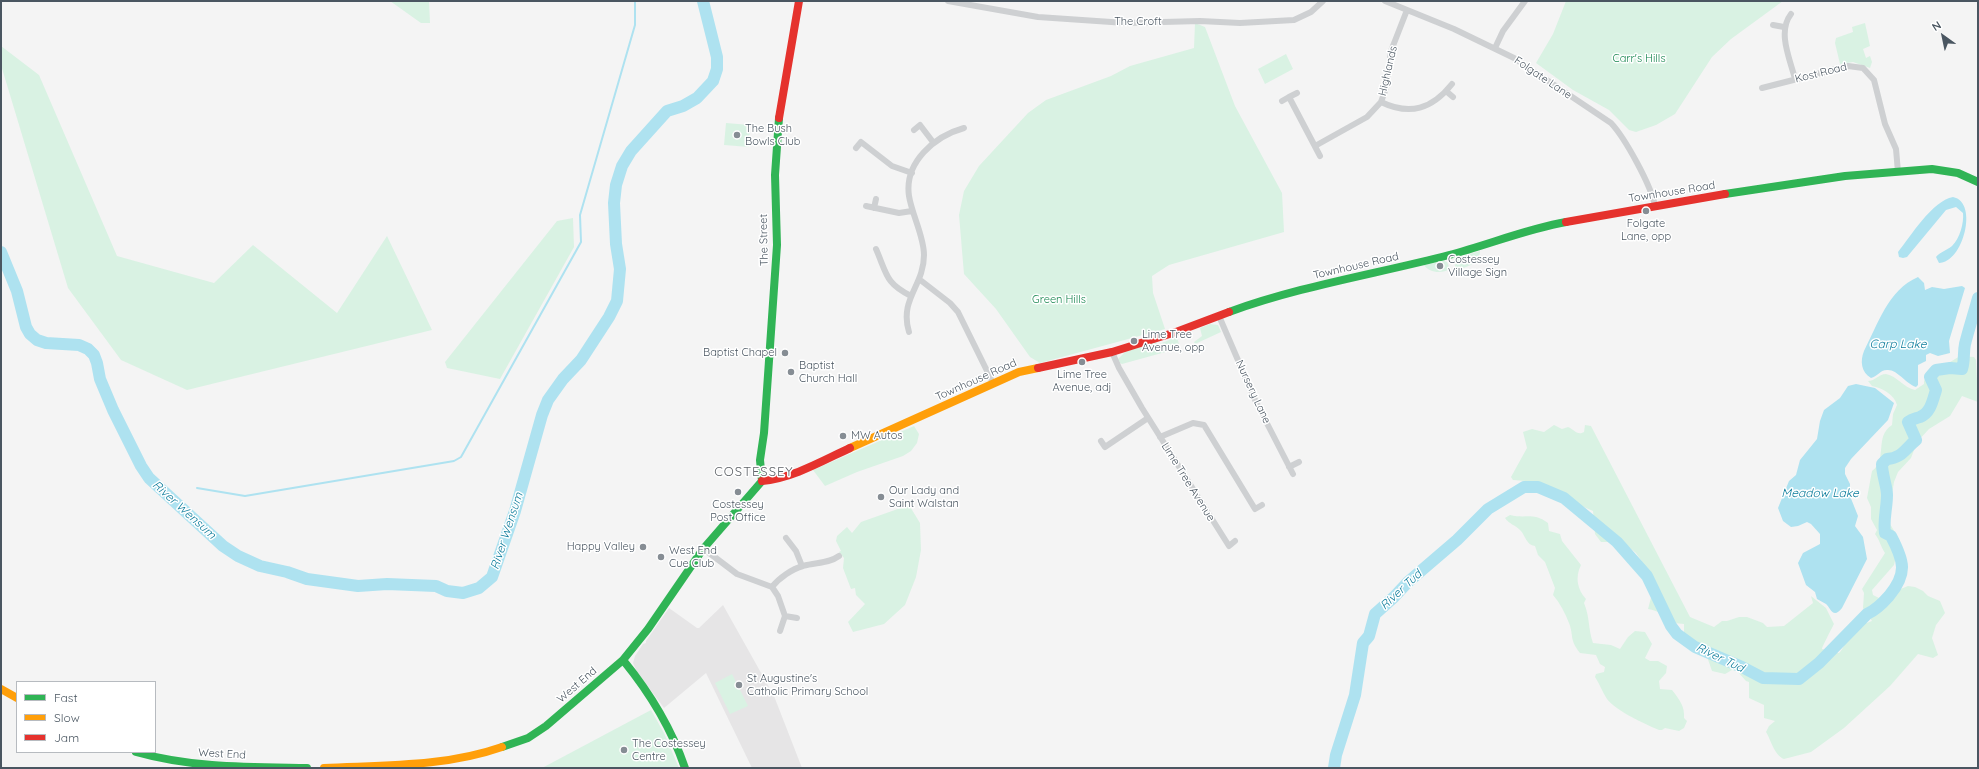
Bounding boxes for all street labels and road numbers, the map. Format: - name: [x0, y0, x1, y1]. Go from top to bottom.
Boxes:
- street label: The Croft: [1114, 15, 1162, 29]
- street label: Highlands: [1376, 45, 1400, 97]
- street label: Folgate Lane: [1512, 54, 1574, 102]
- street label: Kost Road: [1794, 60, 1848, 86]
- street label: Townhouse Road: [1628, 179, 1716, 205]
- street label: The Street: [757, 214, 771, 266]
- street label: Townhouse Road: [1312, 250, 1400, 282]
- street label: Townhouse Road: [933, 356, 1019, 404]
- street label: Nursery Lane: [1233, 358, 1273, 426]
- street label: Lime Tree Avenue: [1158, 440, 1218, 524]
- street label: West End: [555, 664, 599, 706]
- street label: West End: [198, 746, 246, 762]

